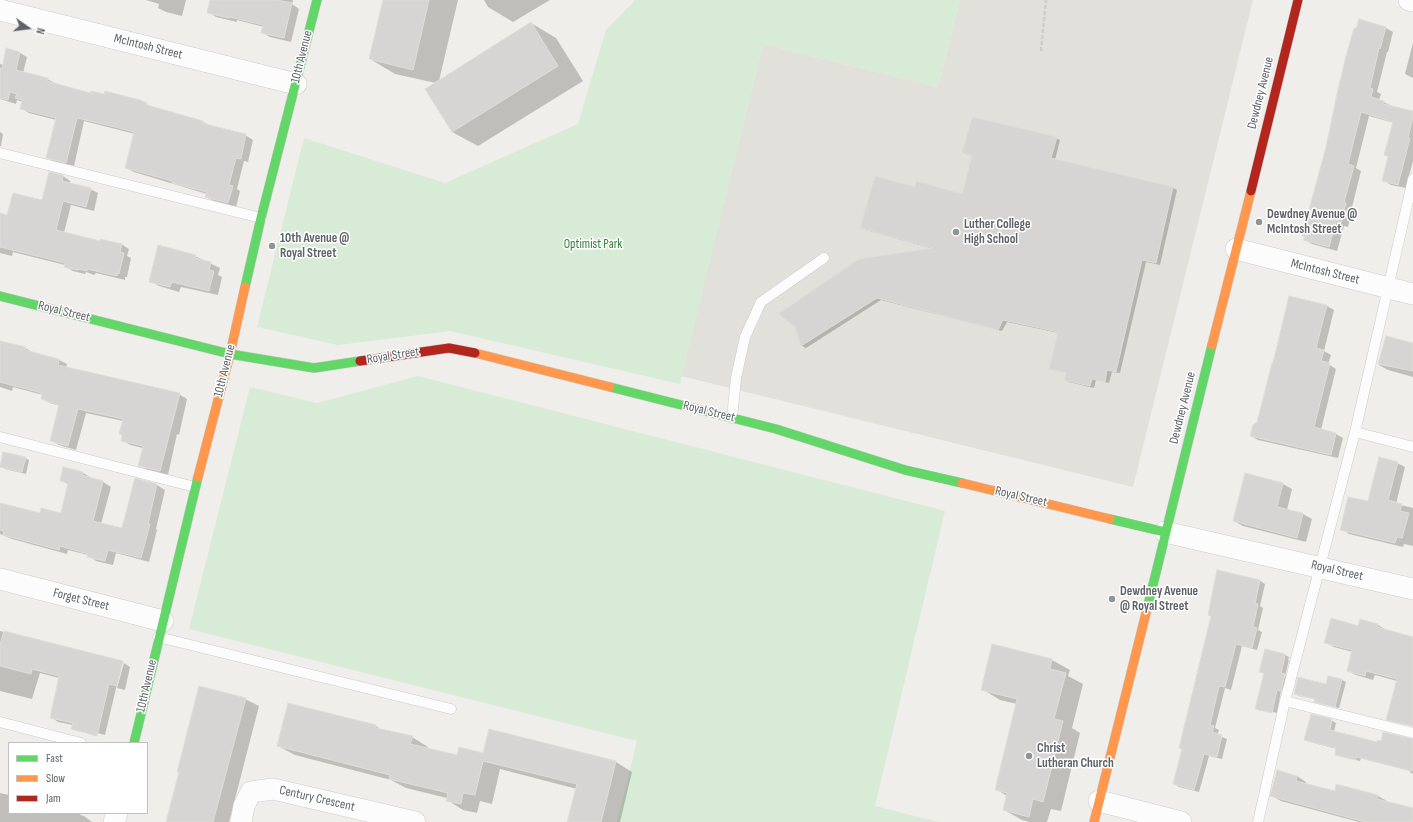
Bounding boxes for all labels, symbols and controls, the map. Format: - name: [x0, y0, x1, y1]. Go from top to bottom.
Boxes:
- north arrow: [8, 8, 48, 48]
- text: N: [33, 27, 47, 35]
- street label: 10th Avenue: [288, 29, 316, 85]
- street label: McIntosh Street: [112, 31, 184, 63]
- street label: Dewdney Avenue: [1245, 55, 1277, 131]
- place label: Dewdney Avenue @ McIntosh Street: [1267, 207, 1357, 238]
- place label: Luther College High School: [964, 217, 1030, 248]
- marker: Dewdney Avenue @ McIntosh Street: [1254, 217, 1264, 227]
- marker: Luther College High School: [951, 227, 961, 237]
- place label: 10th Avenue @ Royal Street: [280, 231, 349, 262]
- park label: Optimist Park: [564, 237, 622, 253]
- marker: 10th Avenue @ Royal Street: [267, 241, 277, 251]
- street label: McIntosh Street: [1289, 256, 1361, 288]
- street label: Royal Street: [36, 298, 92, 326]
- street label: 10th Avenue: [211, 343, 239, 399]
- street label: Royal Street: [366, 344, 420, 368]
- street label: Dewdney Avenue: [1167, 370, 1199, 446]
- street label: Royal Street: [681, 398, 737, 426]
- street label: Royal Street: [993, 483, 1049, 511]
- street label: Royal Street: [1309, 557, 1365, 585]
- place label: Dewdney Avenue @ Royal Street: [1120, 584, 1198, 615]
- street label: Forget Street: [51, 586, 111, 614]
- marker: Dewdney Avenue @ Royal Street: [1107, 594, 1117, 604]
- street label: 10th Avenue: [133, 658, 161, 714]
- place label: Christ Lutheran Church: [1037, 741, 1114, 772]
- legend: [8, 742, 148, 814]
- text: Fast: [46, 751, 63, 766]
- marker: Christ Lutheran Church: [1024, 751, 1034, 761]
- text: Slow: [46, 771, 65, 786]
- street label: Century Crescent: [278, 783, 356, 815]
- text: Jam: [46, 791, 61, 806]

